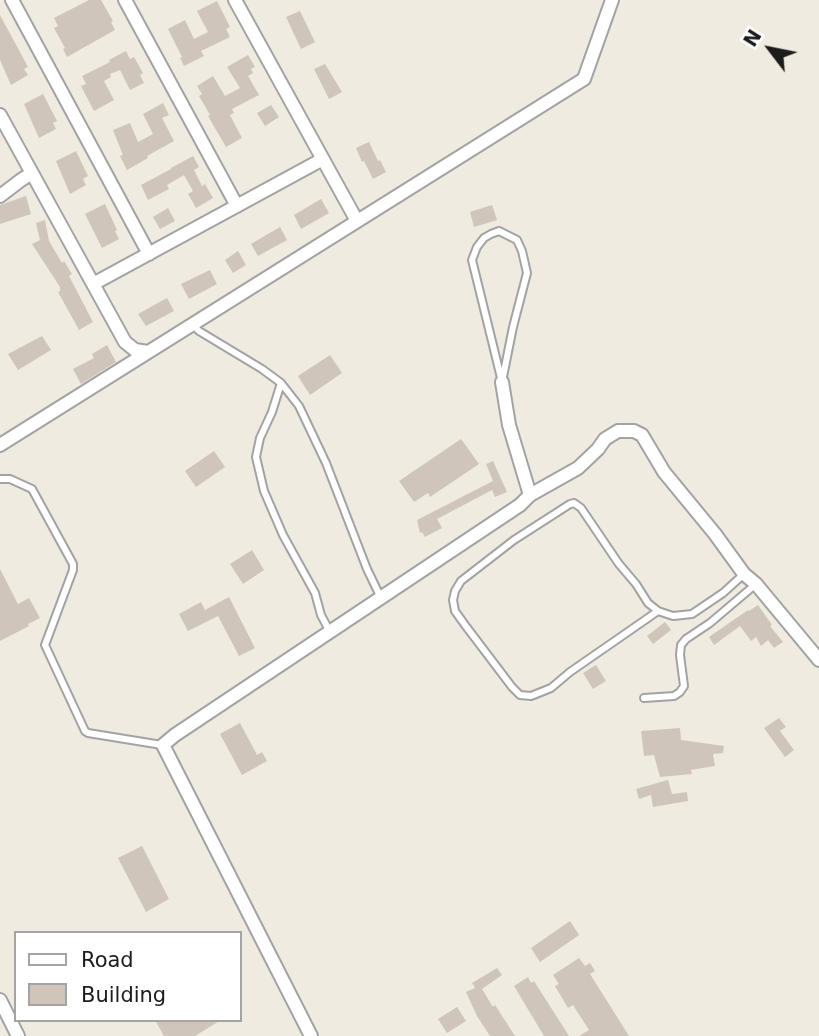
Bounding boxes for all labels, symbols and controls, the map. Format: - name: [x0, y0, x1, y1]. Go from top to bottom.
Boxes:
- north arrow: [735, 14, 805, 84]
- text: N: [739, 25, 766, 50]
- legend: [14, 931, 242, 1022]
- text: Road: [81, 948, 134, 972]
- text: Building: [81, 983, 166, 1007]

